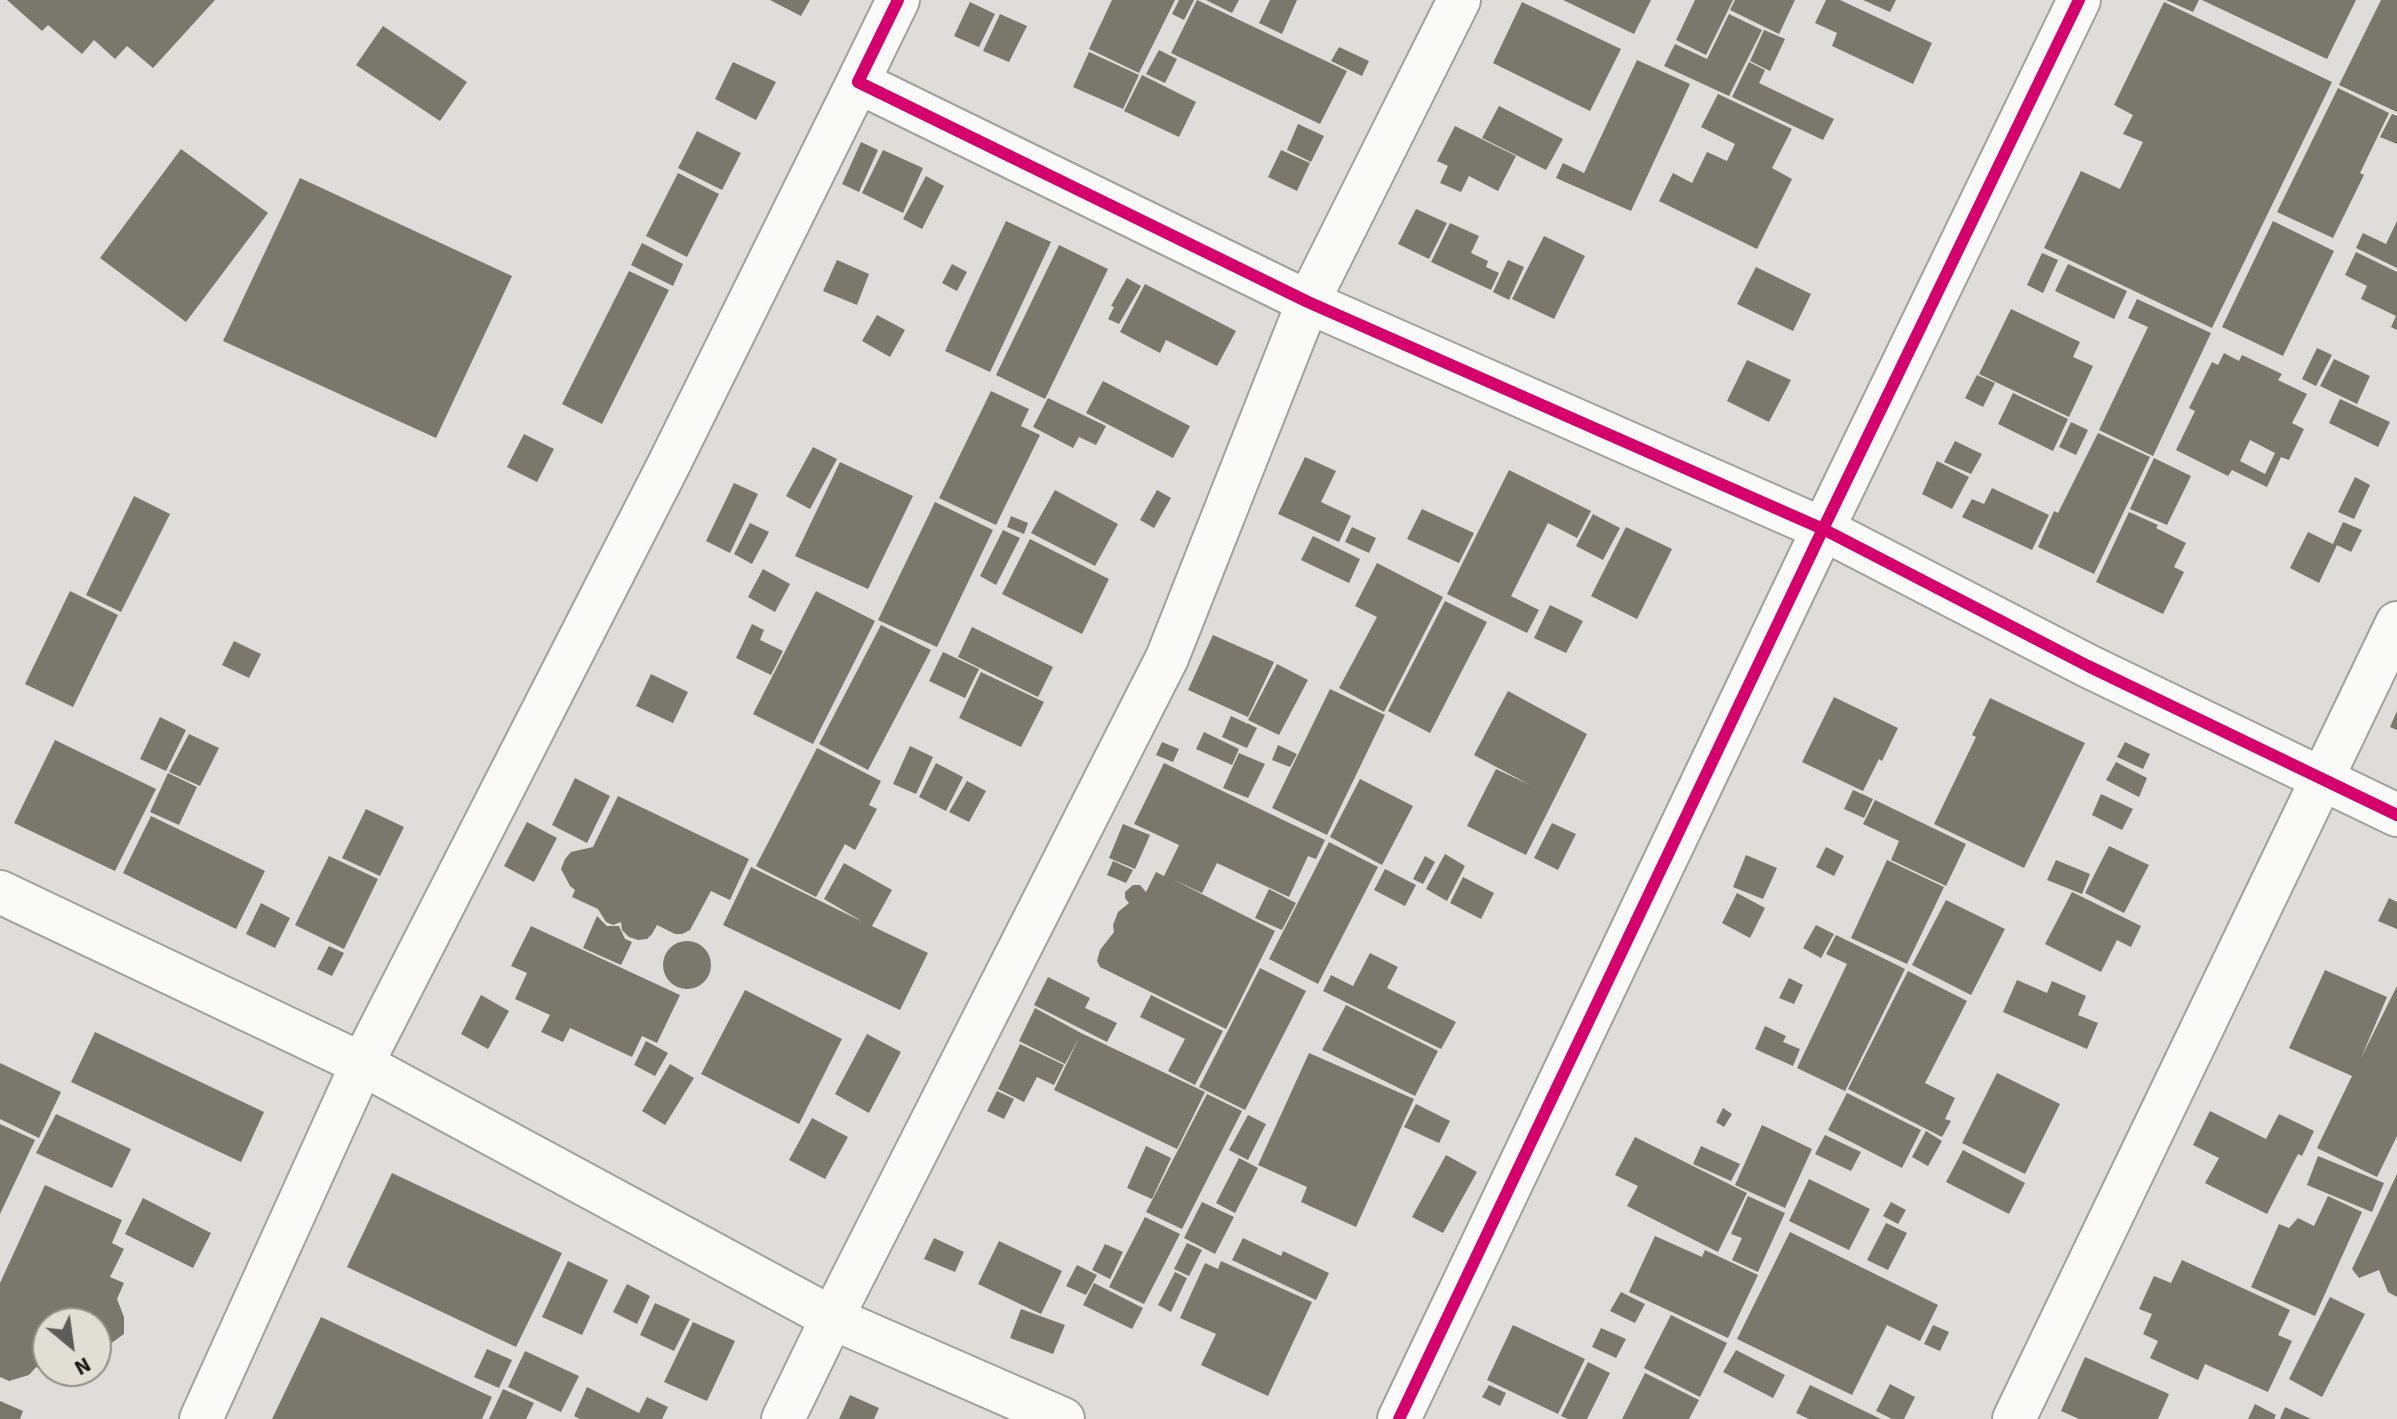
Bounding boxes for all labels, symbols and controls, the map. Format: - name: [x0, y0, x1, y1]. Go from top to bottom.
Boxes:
- north arrow: [32, 1307, 112, 1387]
- text: N: [69, 1349, 97, 1384]

